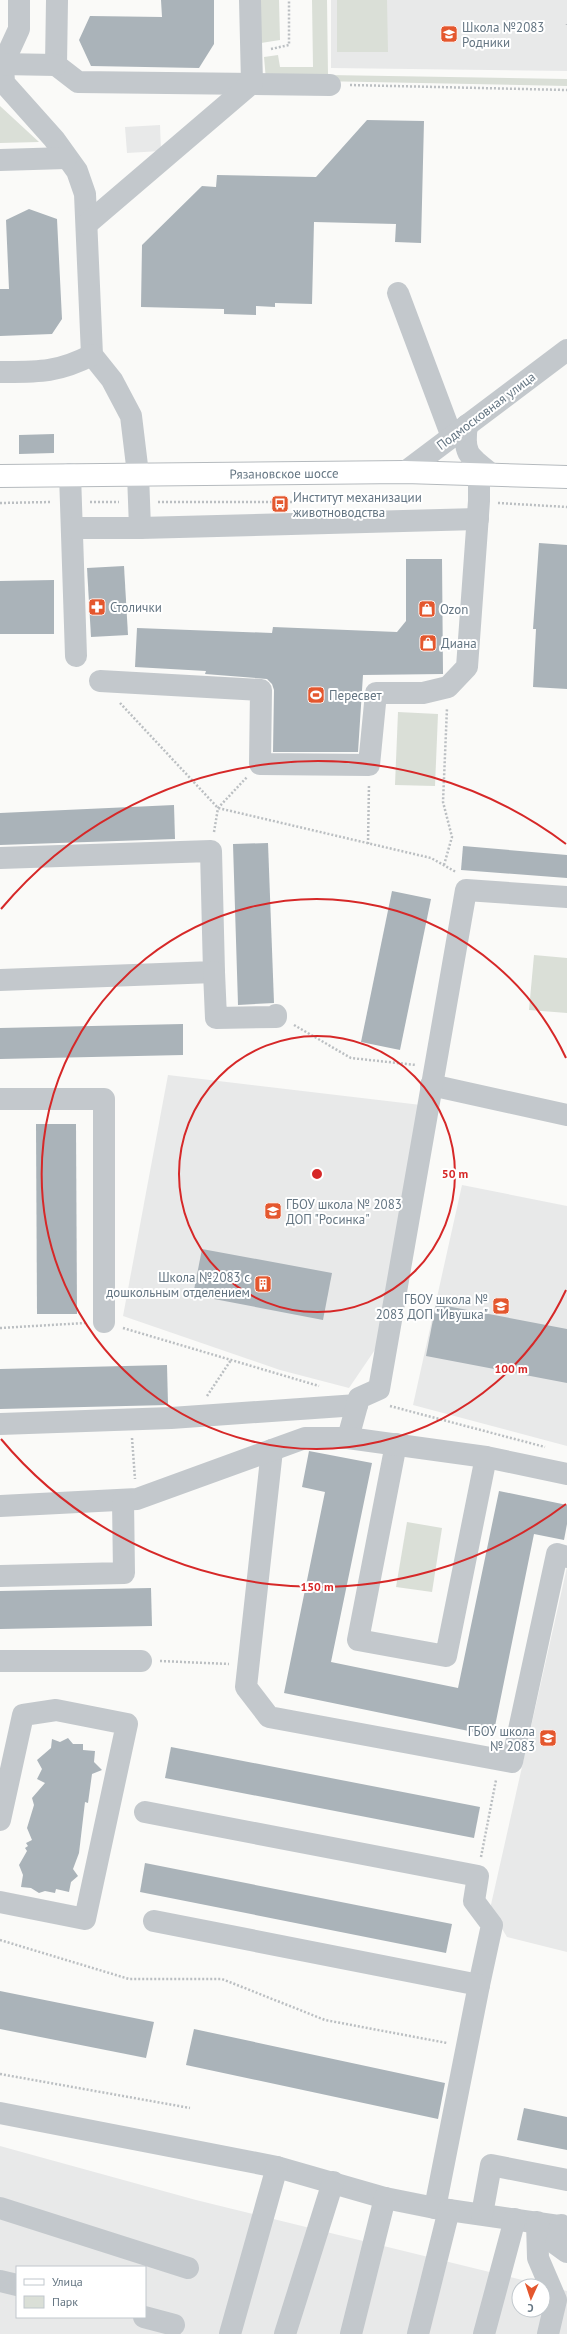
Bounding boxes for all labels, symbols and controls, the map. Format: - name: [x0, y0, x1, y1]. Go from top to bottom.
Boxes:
- place label: Школа №2083 Родники: [462, 19, 544, 51]
- school or university icon: Школа №2083 Родники: [439, 24, 459, 44]
- street label: Подмосковная улица: [433, 368, 539, 454]
- street label: Рязановское шоссе: [229, 464, 339, 482]
- place label: Институт механизации животноводства: [293, 489, 422, 521]
- bus stop icon: Институт механизации животноводства: [270, 494, 290, 514]
- pharmacy icon: Столички: [87, 597, 107, 617]
- place label: Столички: [110, 599, 162, 616]
- shop icon: Ozon: [417, 599, 437, 619]
- place label: Ozon: [440, 601, 468, 618]
- shop icon: Диана: [418, 633, 438, 653]
- place label: Диана: [441, 635, 477, 652]
- sports icon: Пересвет: [306, 685, 326, 705]
- place label: Пересвет: [329, 687, 383, 704]
- text: 50 m: [442, 1166, 468, 1181]
- centre of rings: [310, 1167, 324, 1181]
- place label: ГБОУ школа № 2083 ДОП "Росинка": [286, 1196, 402, 1228]
- school or university icon: ГБОУ школа № 2083 ДОП "Росинка": [263, 1201, 283, 1221]
- place label: Школа №2083 с дошкольным отделением: [106, 1269, 250, 1301]
- building icon: Школа №2083 с дошкольным отделением: [253, 1274, 273, 1294]
- place label: ГБОУ школа № 2083 ДОП "Ивушка": [376, 1291, 488, 1323]
- school or university icon: ГБОУ школа № 2083 ДОП "Ивушка": [491, 1296, 511, 1316]
- text: 100 m: [494, 1361, 528, 1376]
- text: 150 m: [300, 1579, 334, 1594]
- place label: ГБОУ школа № 2083: [468, 1723, 535, 1755]
- school or university icon: ГБОУ школа № 2083: [538, 1728, 558, 1748]
- legend: [16, 2266, 146, 2318]
- text: Улица: [52, 2274, 83, 2289]
- north arrow: [511, 2278, 551, 2318]
- text: Парк: [52, 2294, 78, 2309]
- text: С: [527, 2301, 534, 2315]

